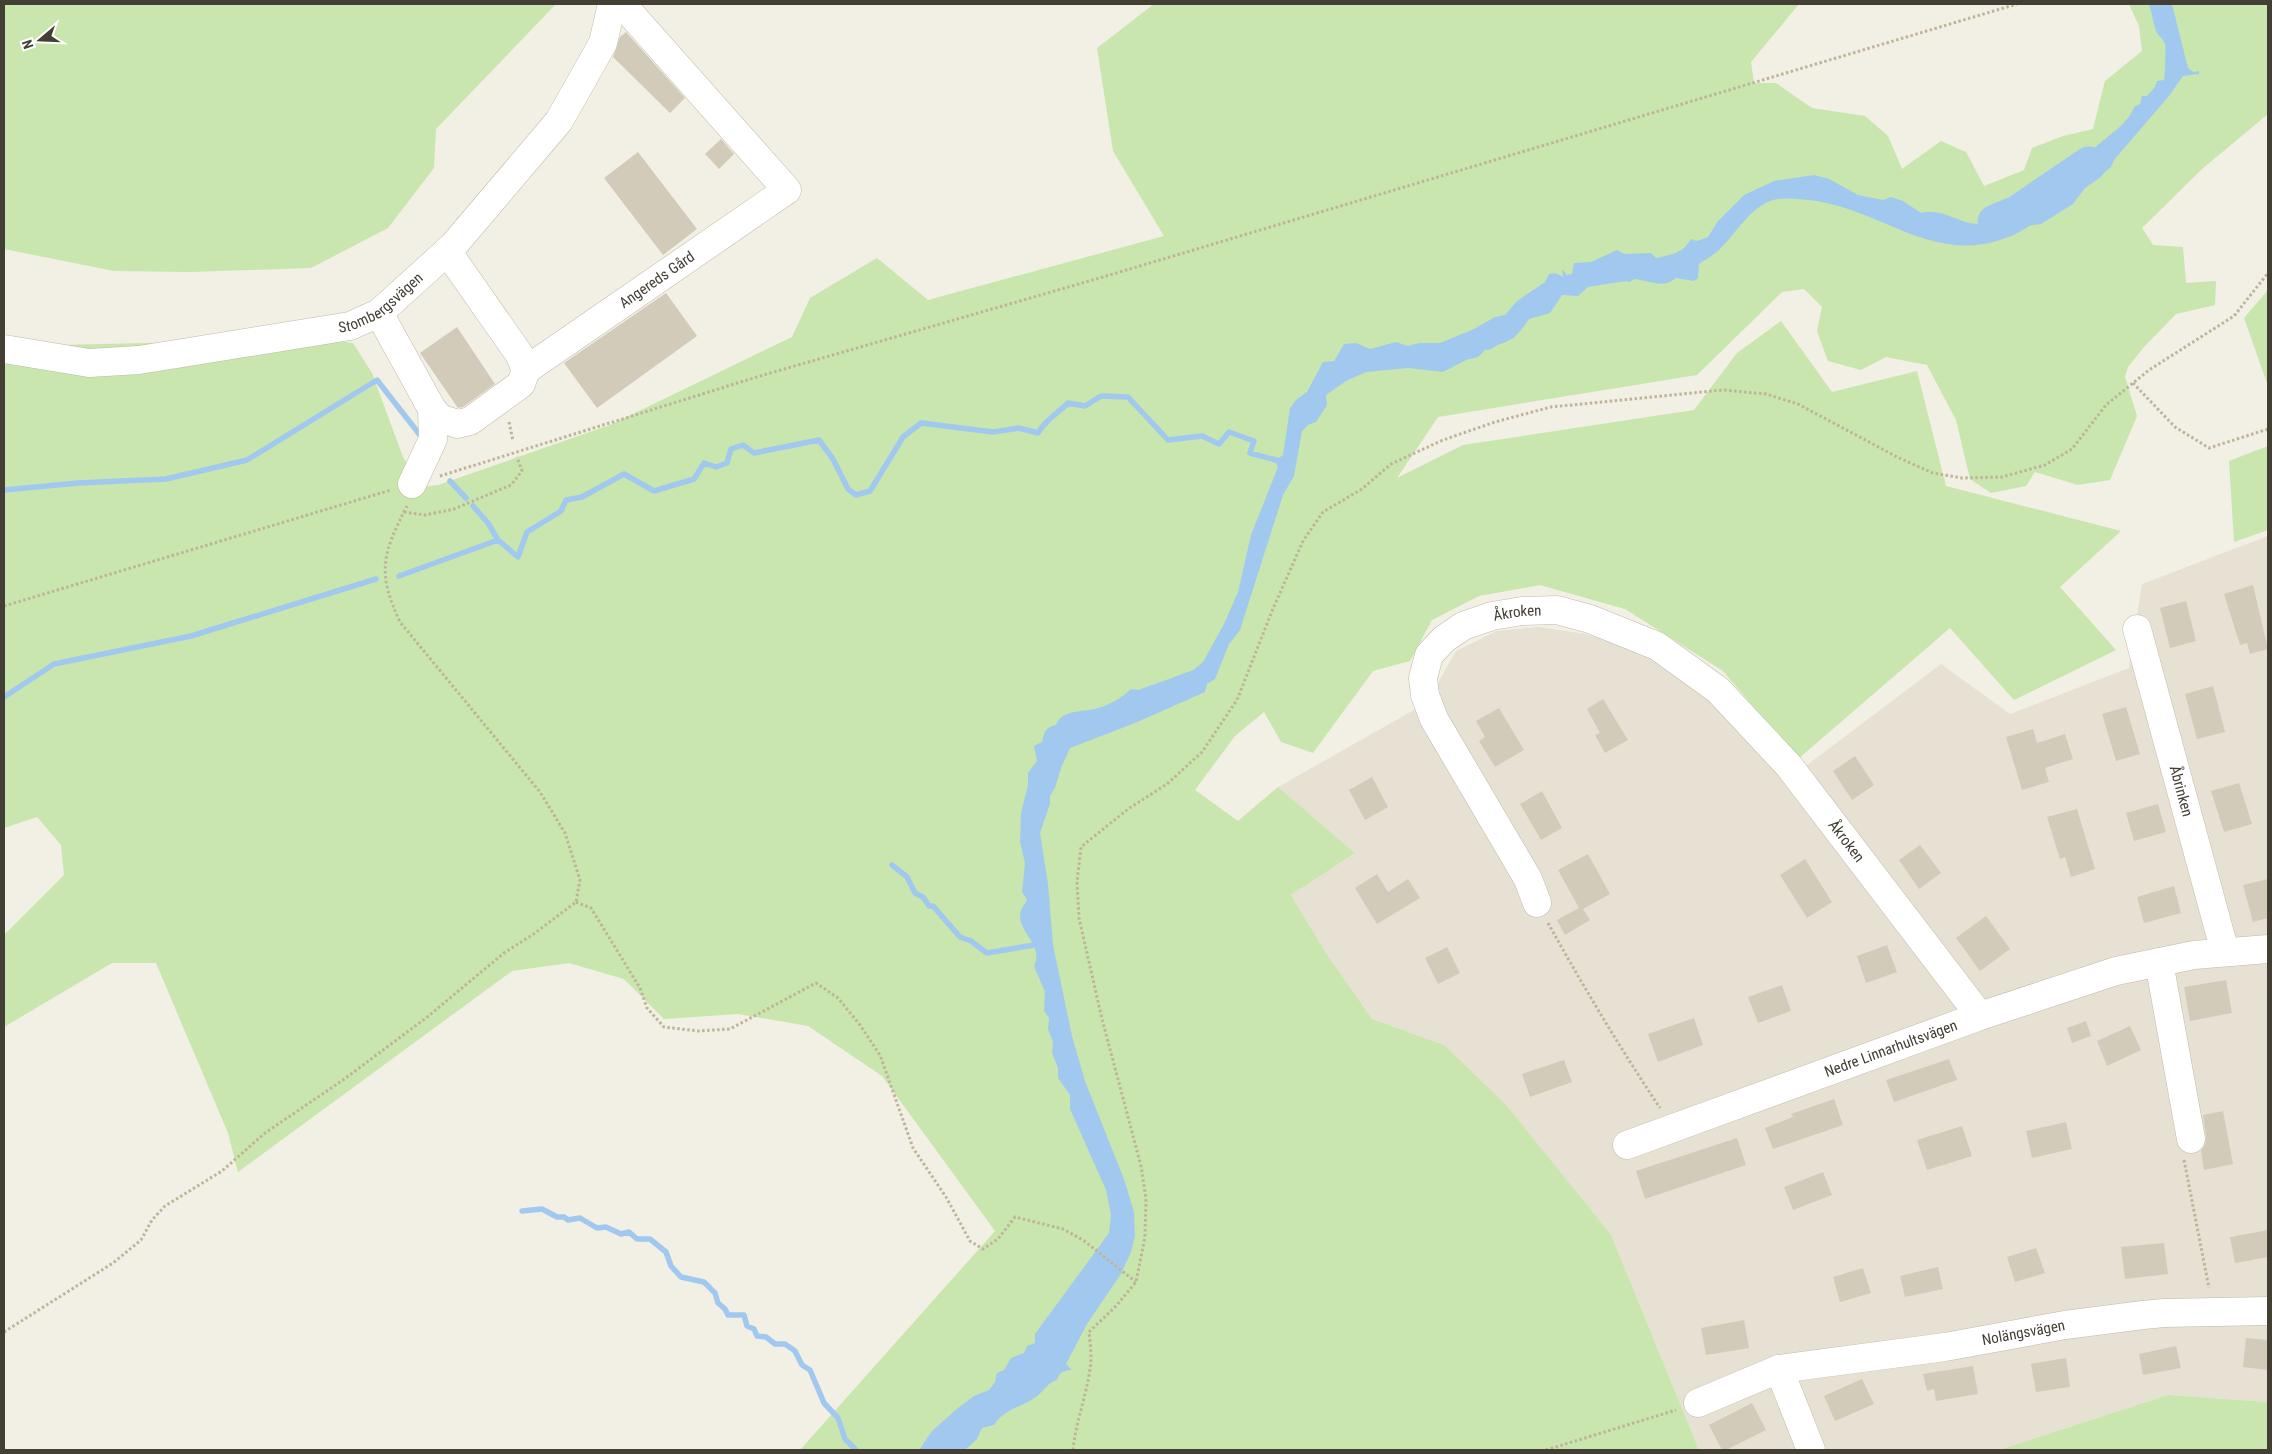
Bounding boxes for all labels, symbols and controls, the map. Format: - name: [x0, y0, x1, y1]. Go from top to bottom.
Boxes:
- north arrow: [15, 15, 65, 65]
- text: N: [19, 38, 37, 51]
- street label: Angereds Gård: [616, 247, 698, 312]
- street label: Stombergsvägen: [337, 269, 426, 337]
- street label: Åkroken: [1492, 601, 1542, 625]
- street label: Åbrinken: [2166, 764, 2197, 819]
- street label: Åkroken: [1825, 816, 1868, 866]
- street label: Nedre Linnarhultsvägen: [1822, 1016, 1960, 1081]
- street label: Nolängsvägen: [1980, 1316, 2066, 1349]

